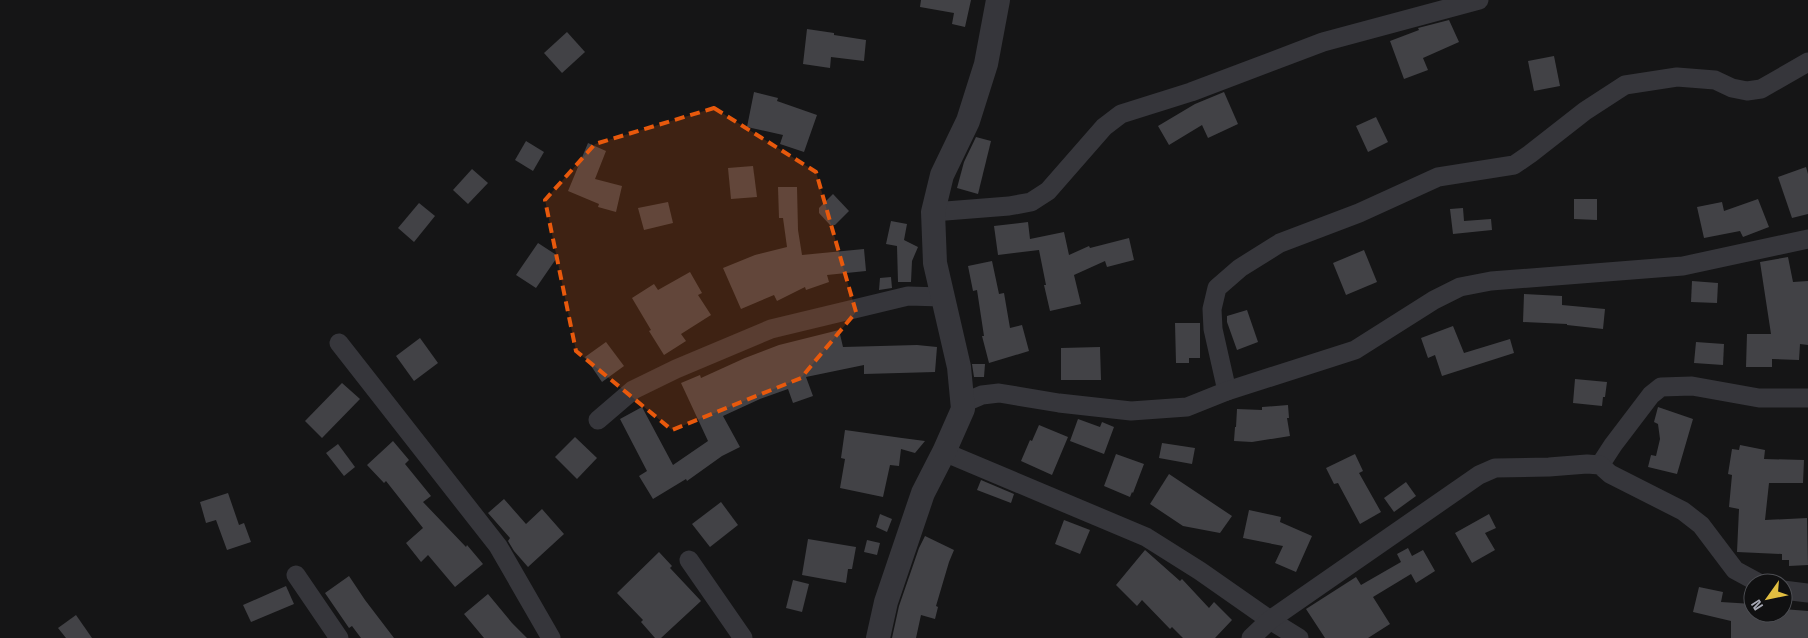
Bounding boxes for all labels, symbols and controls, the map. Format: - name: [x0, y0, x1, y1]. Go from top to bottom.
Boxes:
- north arrow: [1743, 573, 1793, 623]
- text: N: [1747, 596, 1767, 614]

